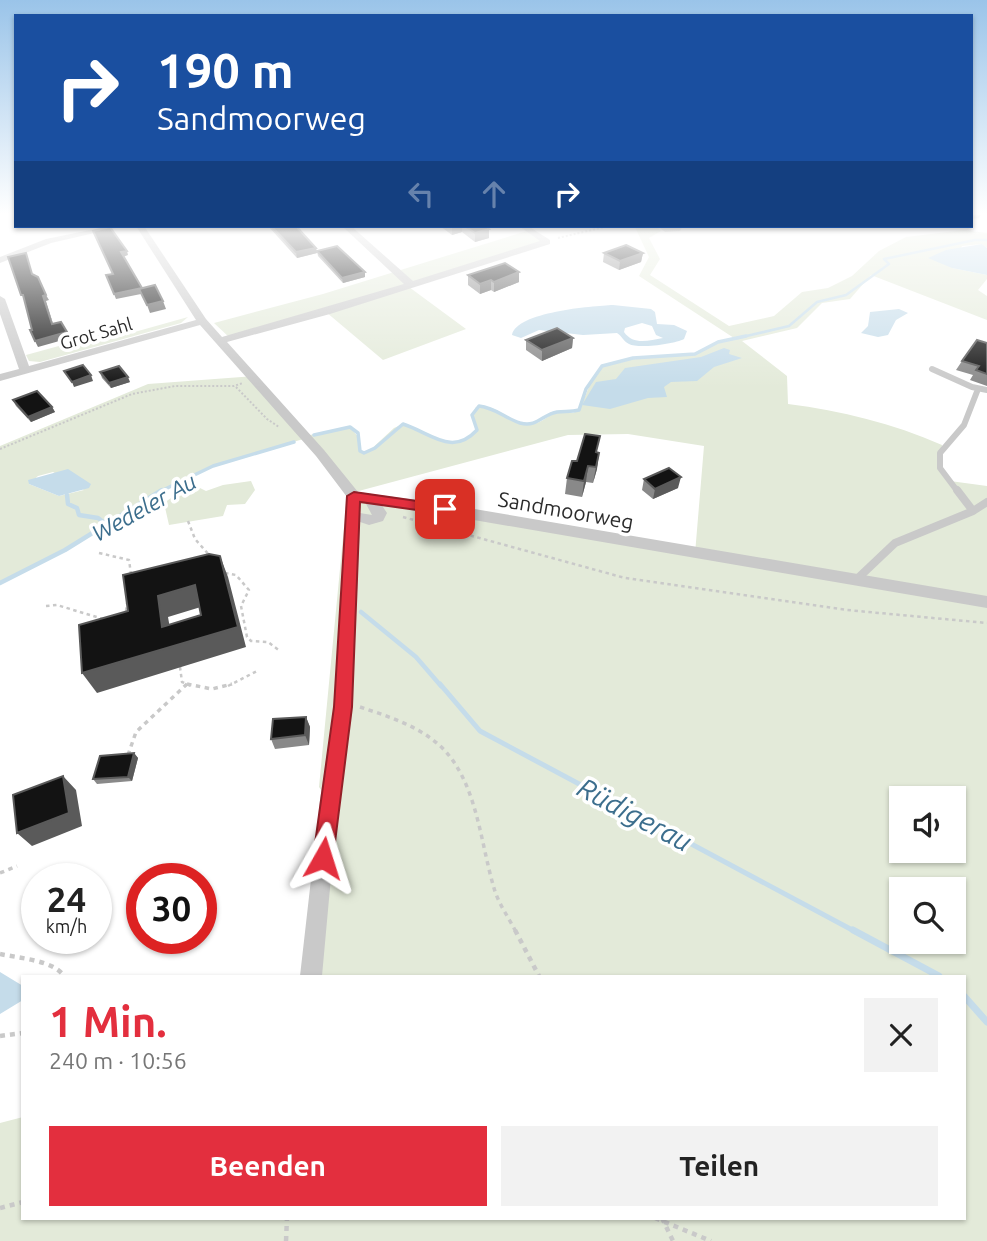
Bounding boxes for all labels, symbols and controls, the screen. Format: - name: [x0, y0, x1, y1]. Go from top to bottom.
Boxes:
- icon: right: [42, 42, 133, 133]
- text: 190 m: [157, 42, 294, 97]
- text: Sandmoorweg: [157, 100, 366, 136]
- icon: left: [402, 175, 440, 213]
- icon: ahead: [475, 175, 513, 213]
- icon: right: [548, 175, 586, 213]
- street label: Grot Sahl: [58, 313, 135, 353]
- water label: Wedeler Au: [88, 468, 200, 546]
- pin: [415, 479, 475, 539]
- street label: Sandmoorweg: [496, 486, 636, 534]
- icon: arrive: [426, 490, 464, 528]
- water label: Rüdigerau: [573, 771, 697, 857]
- map controls: [889, 786, 966, 954]
- button: sound: [889, 786, 966, 863]
- position arrow: [286, 821, 360, 895]
- speed limit sign: 30: [126, 863, 217, 954]
- button: search: [889, 877, 966, 954]
- text: 24: [47, 879, 86, 919]
- text: km/h: [46, 916, 87, 936]
- text: 1 Min.: [49, 998, 167, 1045]
- button: close: [864, 998, 938, 1072]
- text: 240 m · 10:56: [49, 1048, 187, 1073]
- button: Beenden: [49, 1126, 487, 1206]
- button: Teilen: [501, 1126, 938, 1206]

